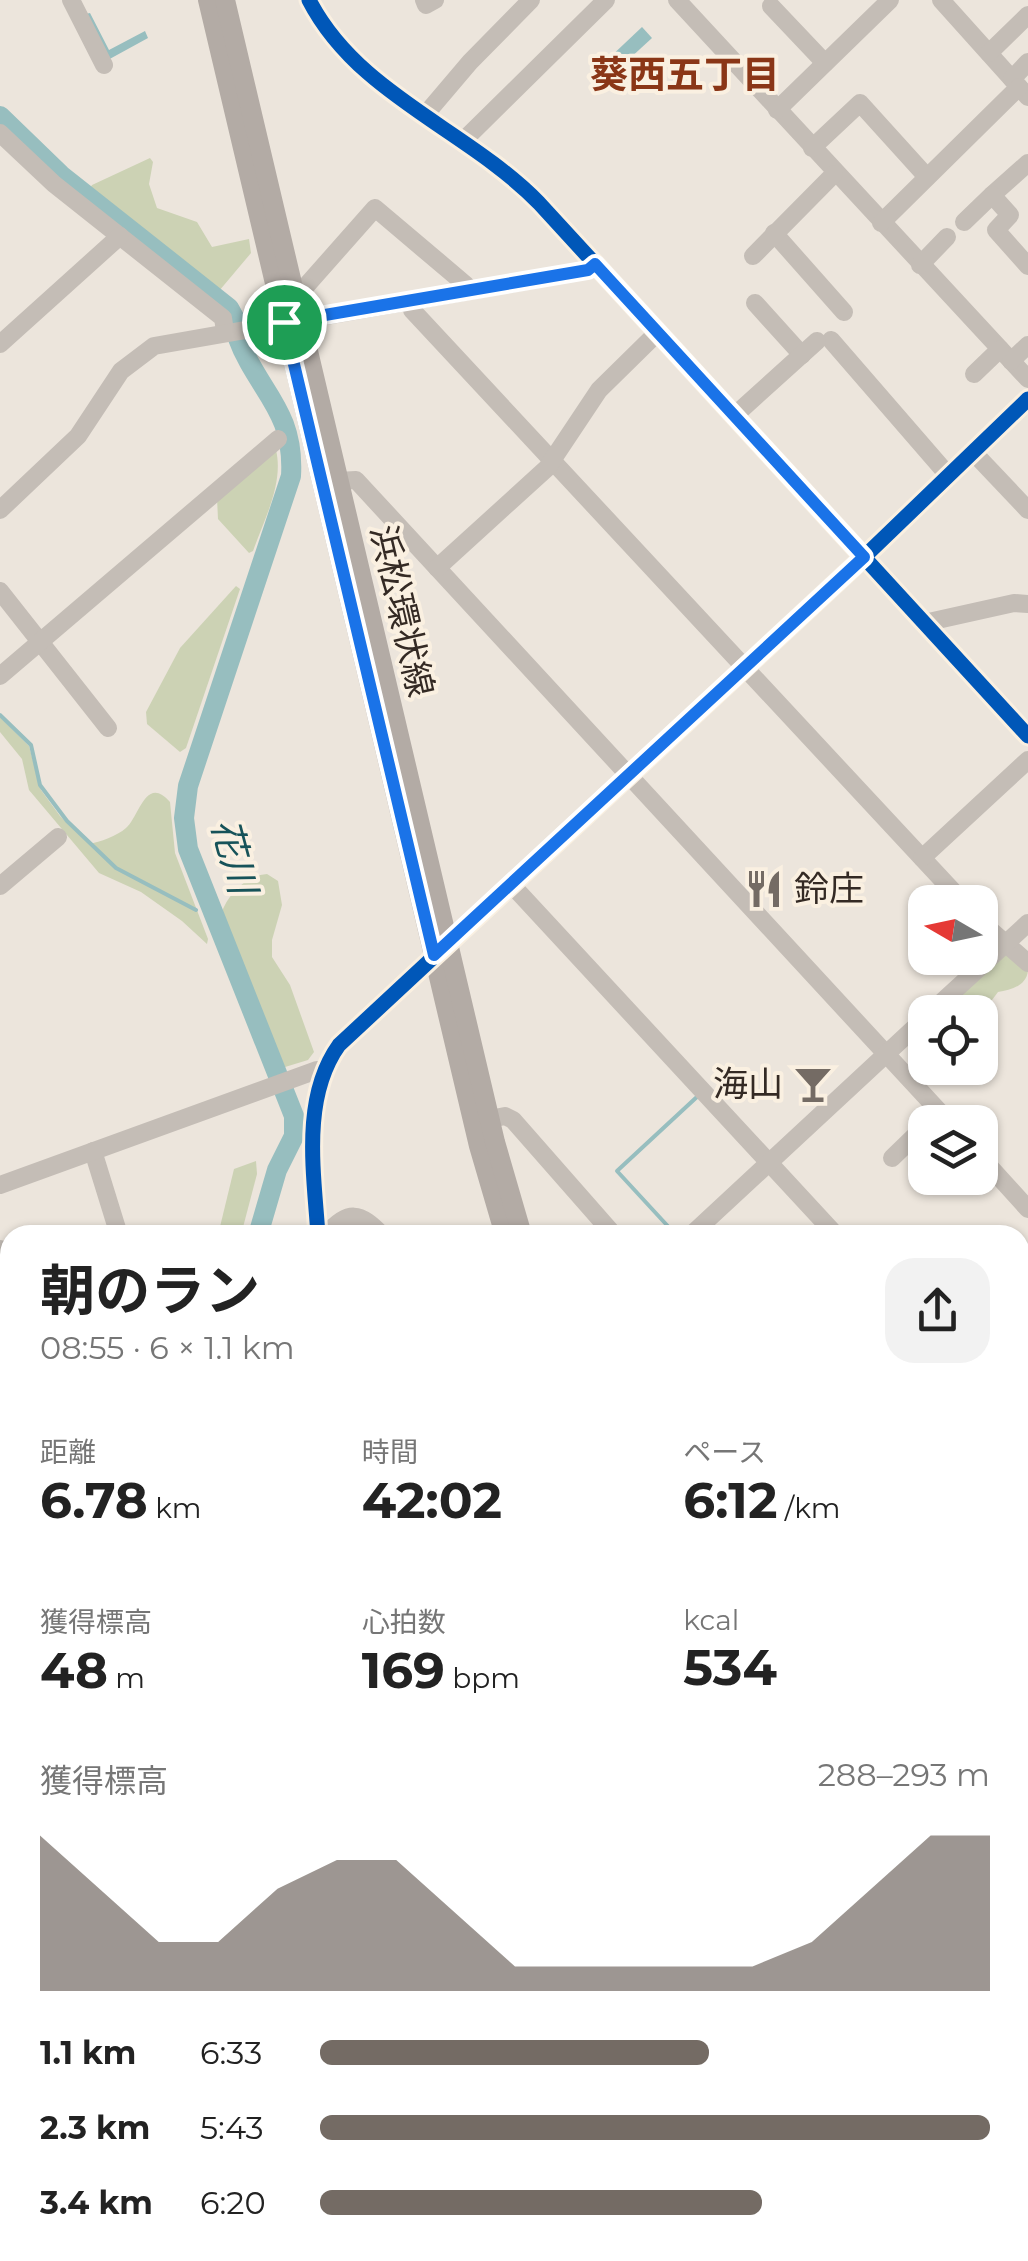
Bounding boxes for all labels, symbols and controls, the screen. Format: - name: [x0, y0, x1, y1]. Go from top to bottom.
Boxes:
- district label: 葵西五丁目: [590, 51, 780, 98]
- pin: [242, 280, 327, 365]
- icon: arrive: [257, 295, 312, 350]
- street label: 浜松環状線: [362, 521, 443, 701]
- water label: 花川: [202, 813, 268, 903]
- place label: 鈴庄: [794, 867, 864, 910]
- restaurant icon: 鈴庄: [743, 868, 785, 910]
- north arrow: [908, 885, 998, 975]
- map controls: [908, 885, 998, 1195]
- button: locate: [908, 995, 998, 1085]
- place label: 海山: [713, 1062, 783, 1105]
- bar icon: 海山: [792, 1063, 834, 1105]
- button: layers: [908, 1105, 998, 1195]
- text: 朝のラン: [40, 1257, 260, 1324]
- button: share: [885, 1258, 990, 1363]
- text: 08:55 · 6 × 1.1 km: [40, 1328, 295, 1367]
- text: 距離: [40, 1435, 96, 1469]
- text: 時間: [362, 1435, 418, 1469]
- text: ペース: [683, 1435, 766, 1469]
- text: 6.78: [40, 1470, 148, 1531]
- text: 42:02: [362, 1470, 502, 1531]
- text: 6:12: [683, 1470, 777, 1531]
- text: km: [148, 1491, 201, 1525]
- text: /km: [777, 1491, 841, 1525]
- text: kcal: [683, 1603, 739, 1637]
- text: 獲得標高: [40, 1605, 152, 1639]
- text: 心拍数: [362, 1605, 446, 1639]
- text: 534: [683, 1637, 777, 1698]
- text: 48: [40, 1640, 108, 1701]
- text: 169: [362, 1640, 445, 1701]
- text: m: [108, 1661, 145, 1695]
- text: bpm: [445, 1661, 520, 1695]
- text: 288–293 m: [818, 1755, 990, 1794]
- text: 獲得標高: [40, 1761, 168, 1800]
- text: 1.1 km: [40, 2033, 136, 2072]
- text: 6:33: [200, 2033, 262, 2072]
- text: 2.3 km: [40, 2108, 150, 2147]
- text: 5:43: [200, 2108, 264, 2147]
- text: 3.4 km: [40, 2183, 153, 2222]
- text: 6:20: [200, 2183, 266, 2222]

